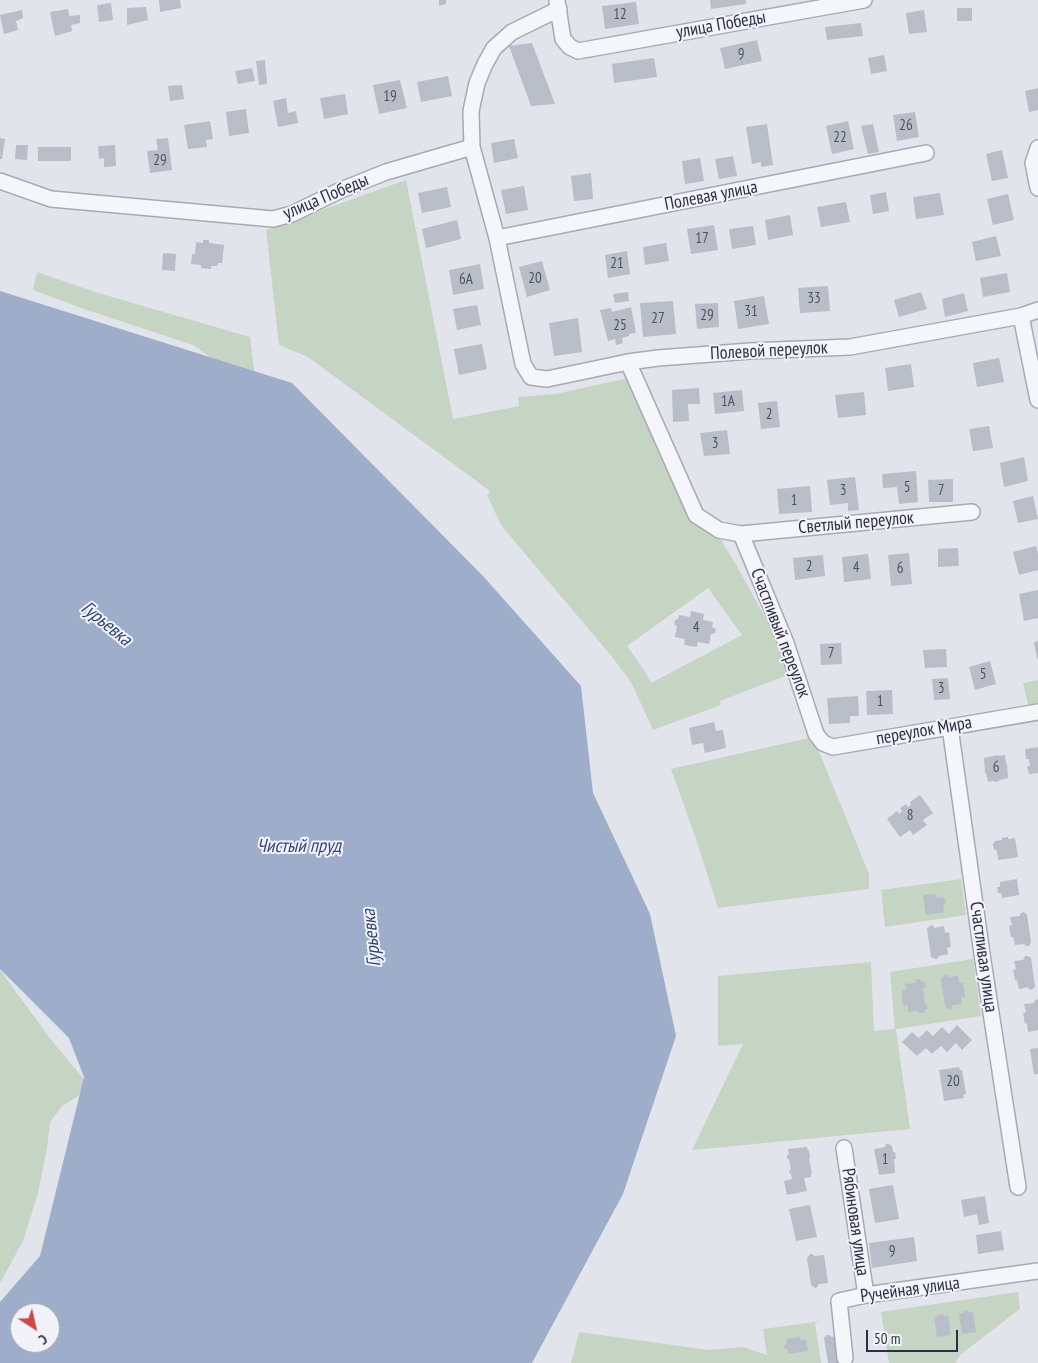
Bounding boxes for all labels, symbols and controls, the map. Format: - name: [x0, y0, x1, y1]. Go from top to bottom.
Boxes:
- house number: 12: [613, 6, 627, 24]
- street label: улица Победы: [675, 7, 767, 43]
- house number: 9: [738, 46, 744, 64]
- house number: 19: [383, 88, 397, 106]
- house number: 26: [899, 117, 913, 135]
- house number: 22: [833, 129, 847, 147]
- house number: 29: [153, 152, 167, 170]
- street label: улица Победы: [280, 169, 372, 225]
- street label: Полевая улица: [663, 176, 759, 216]
- house number: 17: [695, 230, 709, 248]
- house number: 21: [610, 255, 624, 273]
- house number: 20: [528, 270, 542, 288]
- house number: 6А: [459, 271, 473, 289]
- house number: 33: [807, 290, 821, 308]
- house number: 31: [744, 303, 758, 321]
- house number: 29: [700, 307, 714, 325]
- house number: 27: [651, 310, 665, 328]
- house number: 25: [613, 317, 627, 335]
- street label: Полевой переулок: [710, 337, 828, 365]
- house number: 1А: [721, 393, 735, 411]
- house number: 2: [766, 406, 772, 424]
- house number: 3: [712, 435, 718, 453]
- house number: 5: [904, 479, 910, 497]
- house number: 3: [840, 482, 846, 500]
- house number: 7: [938, 482, 944, 500]
- house number: 1: [791, 492, 797, 510]
- street label: Светлый переулок: [797, 507, 915, 539]
- house number: 2: [806, 558, 812, 576]
- house number: 4: [853, 559, 859, 577]
- house number: 6: [897, 560, 903, 578]
- street label: Счастливый переулок: [745, 565, 815, 701]
- water label: Гурьевка: [76, 597, 136, 651]
- house number: 4: [693, 619, 699, 637]
- house number: 7: [828, 645, 834, 663]
- house number: 5: [980, 666, 986, 684]
- house number: 3: [938, 680, 944, 698]
- house number: 1: [877, 693, 883, 711]
- street label: переулок Мира: [874, 712, 974, 750]
- house number: 6: [993, 759, 999, 777]
- house number: 8: [907, 807, 913, 825]
- water label: Чистый пруд: [257, 836, 341, 858]
- street label: Счастливая улица: [965, 900, 1001, 1014]
- water label: Гурьевка: [358, 908, 386, 968]
- house number: 20: [946, 1073, 960, 1091]
- house number: 1: [882, 1151, 888, 1169]
- street label: Рябиновая улица: [837, 1167, 873, 1277]
- house number: 9: [889, 1243, 895, 1261]
- street label: Ручейная улица: [859, 1272, 961, 1308]
- north arrow: [10, 1303, 60, 1353]
- scale bar: [868, 1320, 960, 1352]
- text: 50 m: [874, 1329, 900, 1348]
- text: С: [35, 1330, 51, 1349]

